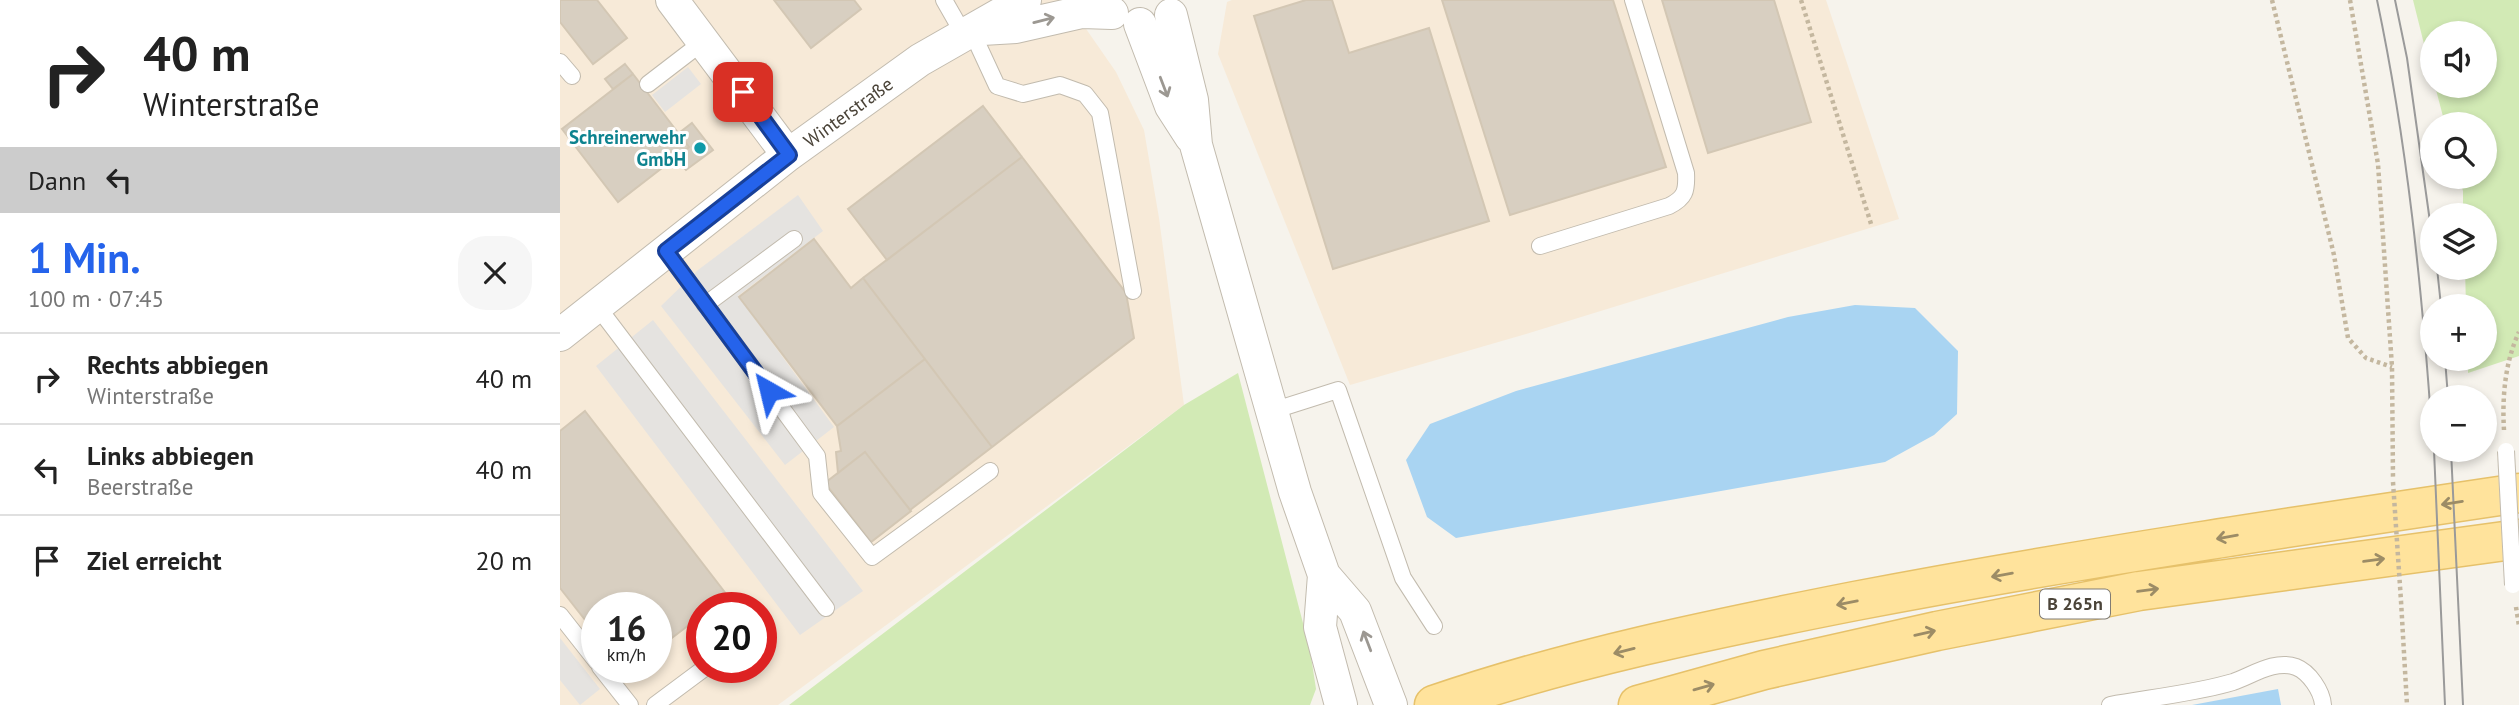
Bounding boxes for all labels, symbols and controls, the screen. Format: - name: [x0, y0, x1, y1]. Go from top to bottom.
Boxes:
- one-way arrow: [1032, 13, 1055, 26]
- text: 40 m: [143, 21, 250, 85]
- map controls: [2420, 21, 2497, 462]
- button: sound: [2420, 21, 2497, 98]
- icon: right: [28, 28, 119, 119]
- pin: [713, 62, 773, 122]
- street label: Winterstraße: [799, 71, 897, 153]
- icon: arrive: [724, 73, 762, 111]
- one-way arrow: [1159, 75, 1171, 97]
- text: Winterstraße: [143, 83, 319, 125]
- button: search: [2420, 112, 2497, 189]
- place label: Schreinerwehr GmbH: [569, 125, 686, 171]
- marker: Schreinerwehr GmbH: [692, 140, 708, 156]
- icon: left: [100, 161, 138, 199]
- text: Dann: [28, 164, 86, 197]
- button: layers: [2420, 203, 2497, 280]
- text: 1 Min.: [28, 230, 141, 285]
- button: close: [458, 236, 532, 310]
- text: 100 m · 07:45: [28, 284, 164, 313]
- button: +: [2420, 294, 2497, 371]
- text: Rechts abbiegen: [87, 348, 269, 381]
- position arrow: [732, 354, 806, 428]
- icon: right: [28, 360, 66, 398]
- text: 40 m: [476, 362, 532, 395]
- text: Winterstraße: [87, 381, 214, 410]
- button: −: [2420, 385, 2497, 462]
- text: Links abbiegen: [87, 439, 254, 472]
- icon: left: [28, 451, 66, 489]
- text: 40 m: [476, 453, 532, 486]
- text: Beerstraße: [87, 472, 193, 501]
- one-way arrow: [2441, 497, 2463, 510]
- one-way arrow: [2216, 531, 2239, 544]
- icon: arrive: [28, 542, 66, 580]
- text: Ziel erreicht: [87, 544, 222, 577]
- text: 20 m: [476, 544, 532, 577]
- one-way arrow: [2362, 553, 2385, 566]
- one-way arrow: [1991, 569, 2014, 582]
- one-way arrow: [2137, 583, 2159, 596]
- road number: B 265n: [2040, 590, 2110, 618]
- speed limit sign: 20: [686, 592, 777, 683]
- one-way arrow: [1836, 597, 1859, 610]
- text: 16: [607, 605, 646, 651]
- one-way arrow: [1913, 626, 1936, 640]
- one-way arrow: [1360, 631, 1372, 653]
- text: km/h: [607, 643, 646, 666]
- one-way arrow: [1613, 645, 1636, 658]
- one-way arrow: [1693, 679, 1715, 692]

